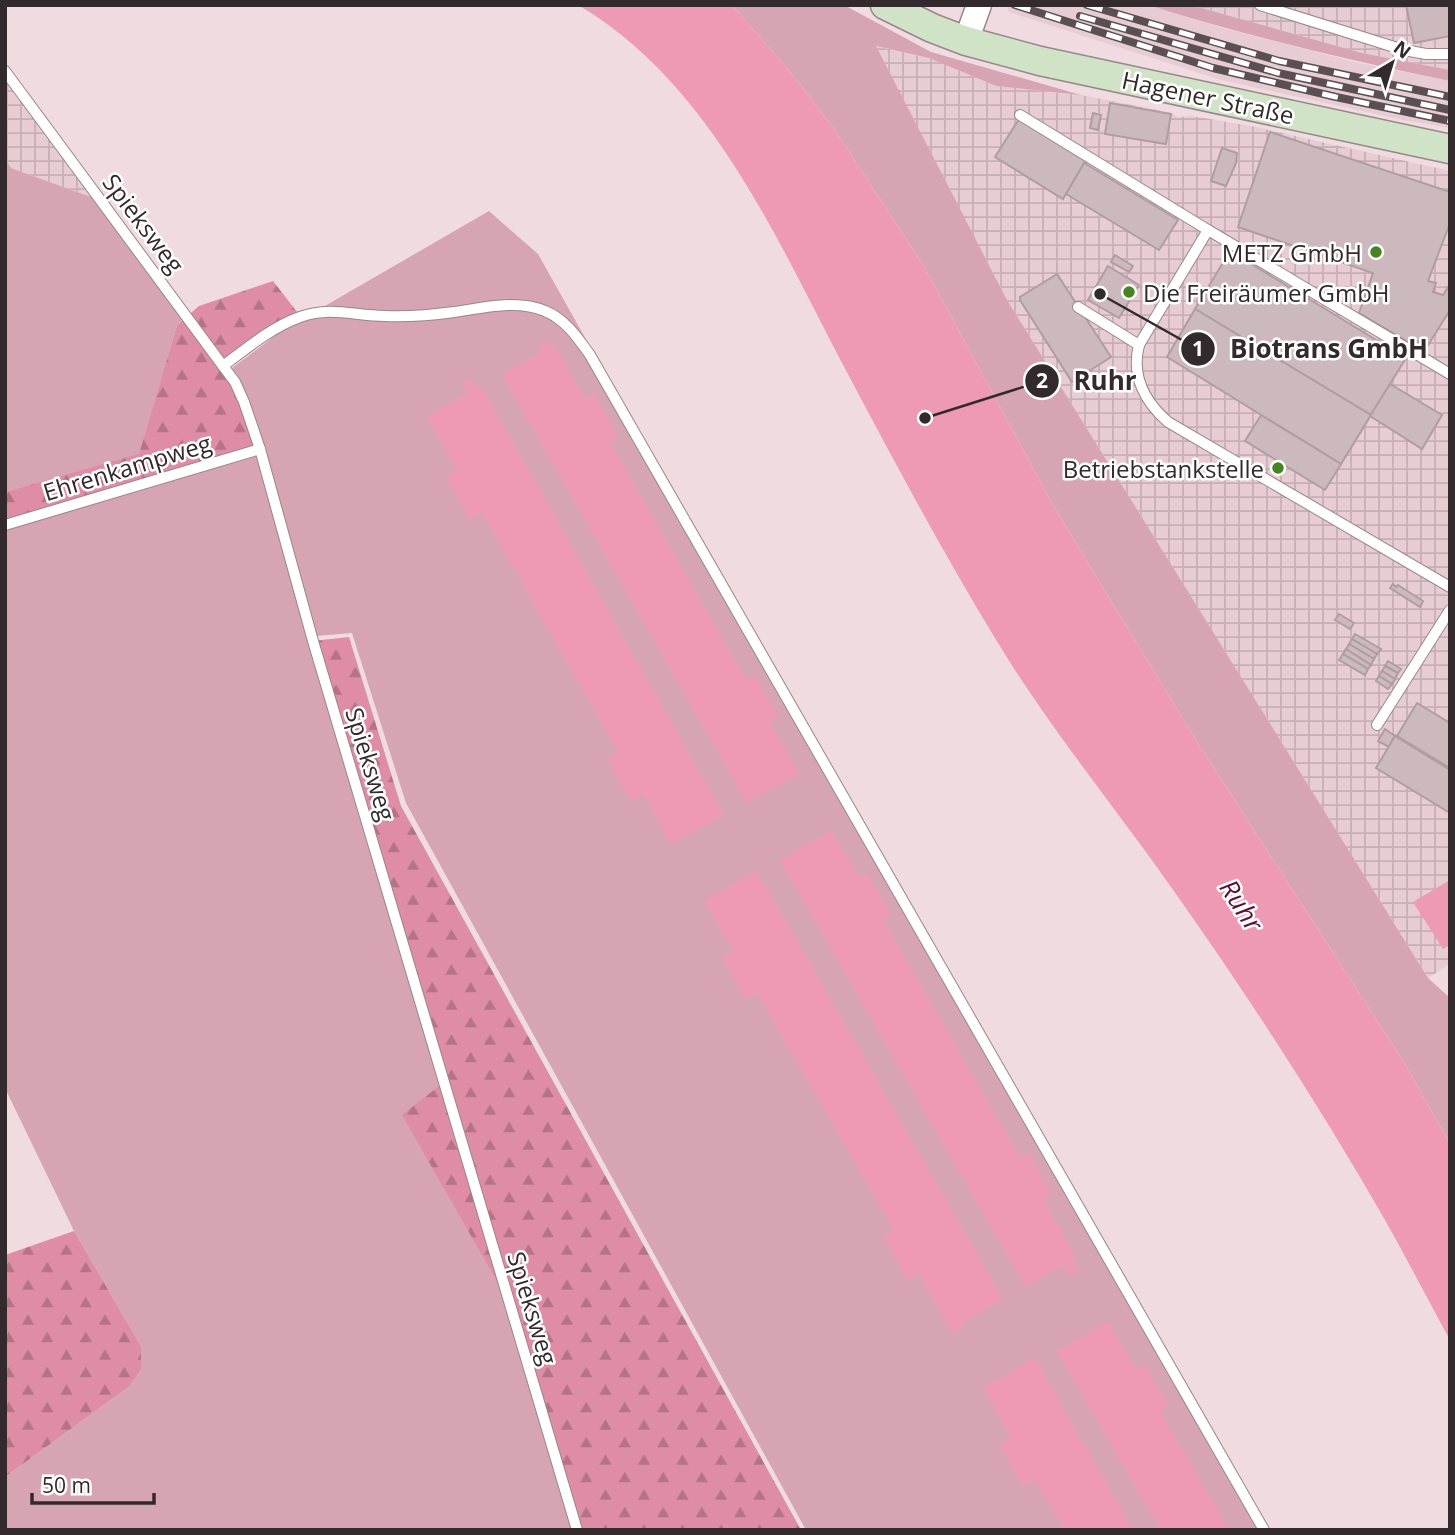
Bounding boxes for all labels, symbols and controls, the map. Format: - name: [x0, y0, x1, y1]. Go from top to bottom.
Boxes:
- north arrow: [1357, 28, 1427, 98]
- text: N: [1388, 35, 1417, 65]
- street label: Hagener Straße: [1119, 63, 1297, 131]
- street label: Spieksweg: [96, 167, 192, 279]
- place label: METZ GmbH: [1222, 236, 1362, 269]
- marker: METZ GmbH: [1368, 244, 1384, 260]
- place label: Die Freiräumer GmbH: [1143, 276, 1390, 309]
- marker: Die Freiräumer GmbH: [1121, 284, 1137, 300]
- callout: Biotrans GmbH: [1181, 325, 1442, 372]
- text: Biotrans GmbH: [1230, 330, 1428, 366]
- text: 1: [1192, 334, 1204, 362]
- callout: Ruhr: [1024, 358, 1150, 405]
- text: Ruhr: [1073, 362, 1137, 398]
- text: 2: [1036, 366, 1048, 394]
- street label: Ehrenkampweg: [39, 426, 215, 508]
- place label: Betriebstankstelle: [1063, 452, 1264, 485]
- marker: Betriebstankstelle: [1270, 460, 1286, 476]
- street label: Spieksweg: [338, 703, 404, 825]
- water label: Ruhr: [1212, 872, 1273, 939]
- street label: Spieksweg: [500, 1247, 566, 1369]
- scale bar: [32, 1462, 154, 1506]
- text: 50 m: [42, 1471, 91, 1499]

